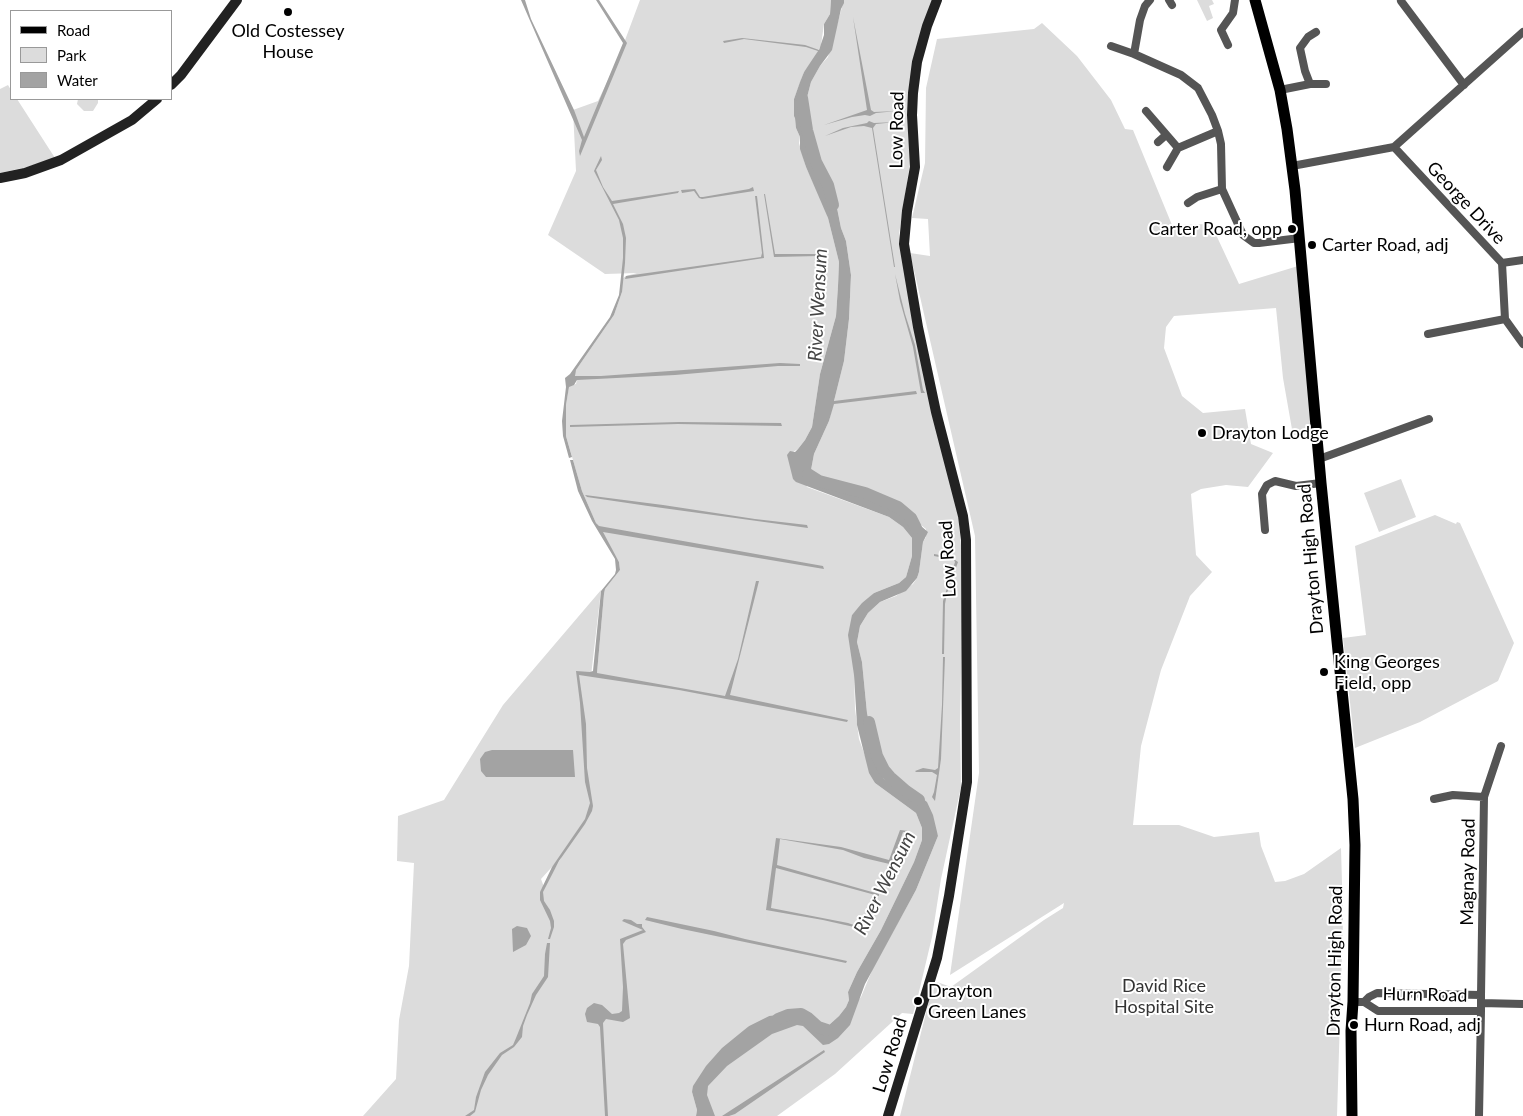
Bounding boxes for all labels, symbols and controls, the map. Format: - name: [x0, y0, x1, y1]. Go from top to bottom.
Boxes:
- marker: Old Costessey House: [282, 6, 294, 18]
- legend: [10, 10, 172, 100]
- place label: Old Costessey House: [231, 20, 345, 62]
- text: Road: [57, 21, 90, 39]
- text: Park: [57, 46, 86, 64]
- text: Water: [57, 71, 98, 89]
- street label: Low Road: [886, 91, 908, 169]
- street label: George Drive: [1422, 157, 1510, 249]
- place label: Carter Road, opp: [1148, 218, 1282, 240]
- marker: Carter Road, opp: [1286, 223, 1298, 235]
- place label: Carter Road, adj: [1322, 234, 1449, 256]
- marker: Carter Road, adj: [1306, 239, 1318, 251]
- water label: River Wensum: [804, 248, 832, 362]
- place label: Drayton Lodge: [1212, 422, 1329, 444]
- marker: Drayton Lodge: [1196, 427, 1208, 439]
- street label: Drayton High Road: [1294, 483, 1328, 635]
- street label: Low Road: [935, 520, 961, 598]
- place label: King Georges Field, opp: [1334, 651, 1440, 694]
- marker: King Georges Field, opp: [1318, 666, 1330, 678]
- street label: Magnay Road: [1456, 818, 1480, 926]
- water label: River Wensum: [849, 827, 921, 939]
- street label: Drayton High Road: [1323, 885, 1347, 1037]
- park label: David Rice Hospital Site: [1114, 975, 1214, 1018]
- place label: Drayton Green Lanes: [928, 980, 1026, 1022]
- street label: Hurn Road: [1382, 983, 1468, 1007]
- marker: Drayton Green Lanes: [912, 995, 924, 1007]
- place label: Hurn Road, adj: [1364, 1014, 1481, 1036]
- street label: Low Road: [868, 1015, 912, 1095]
- marker: Hurn Road, adj: [1348, 1019, 1360, 1031]

